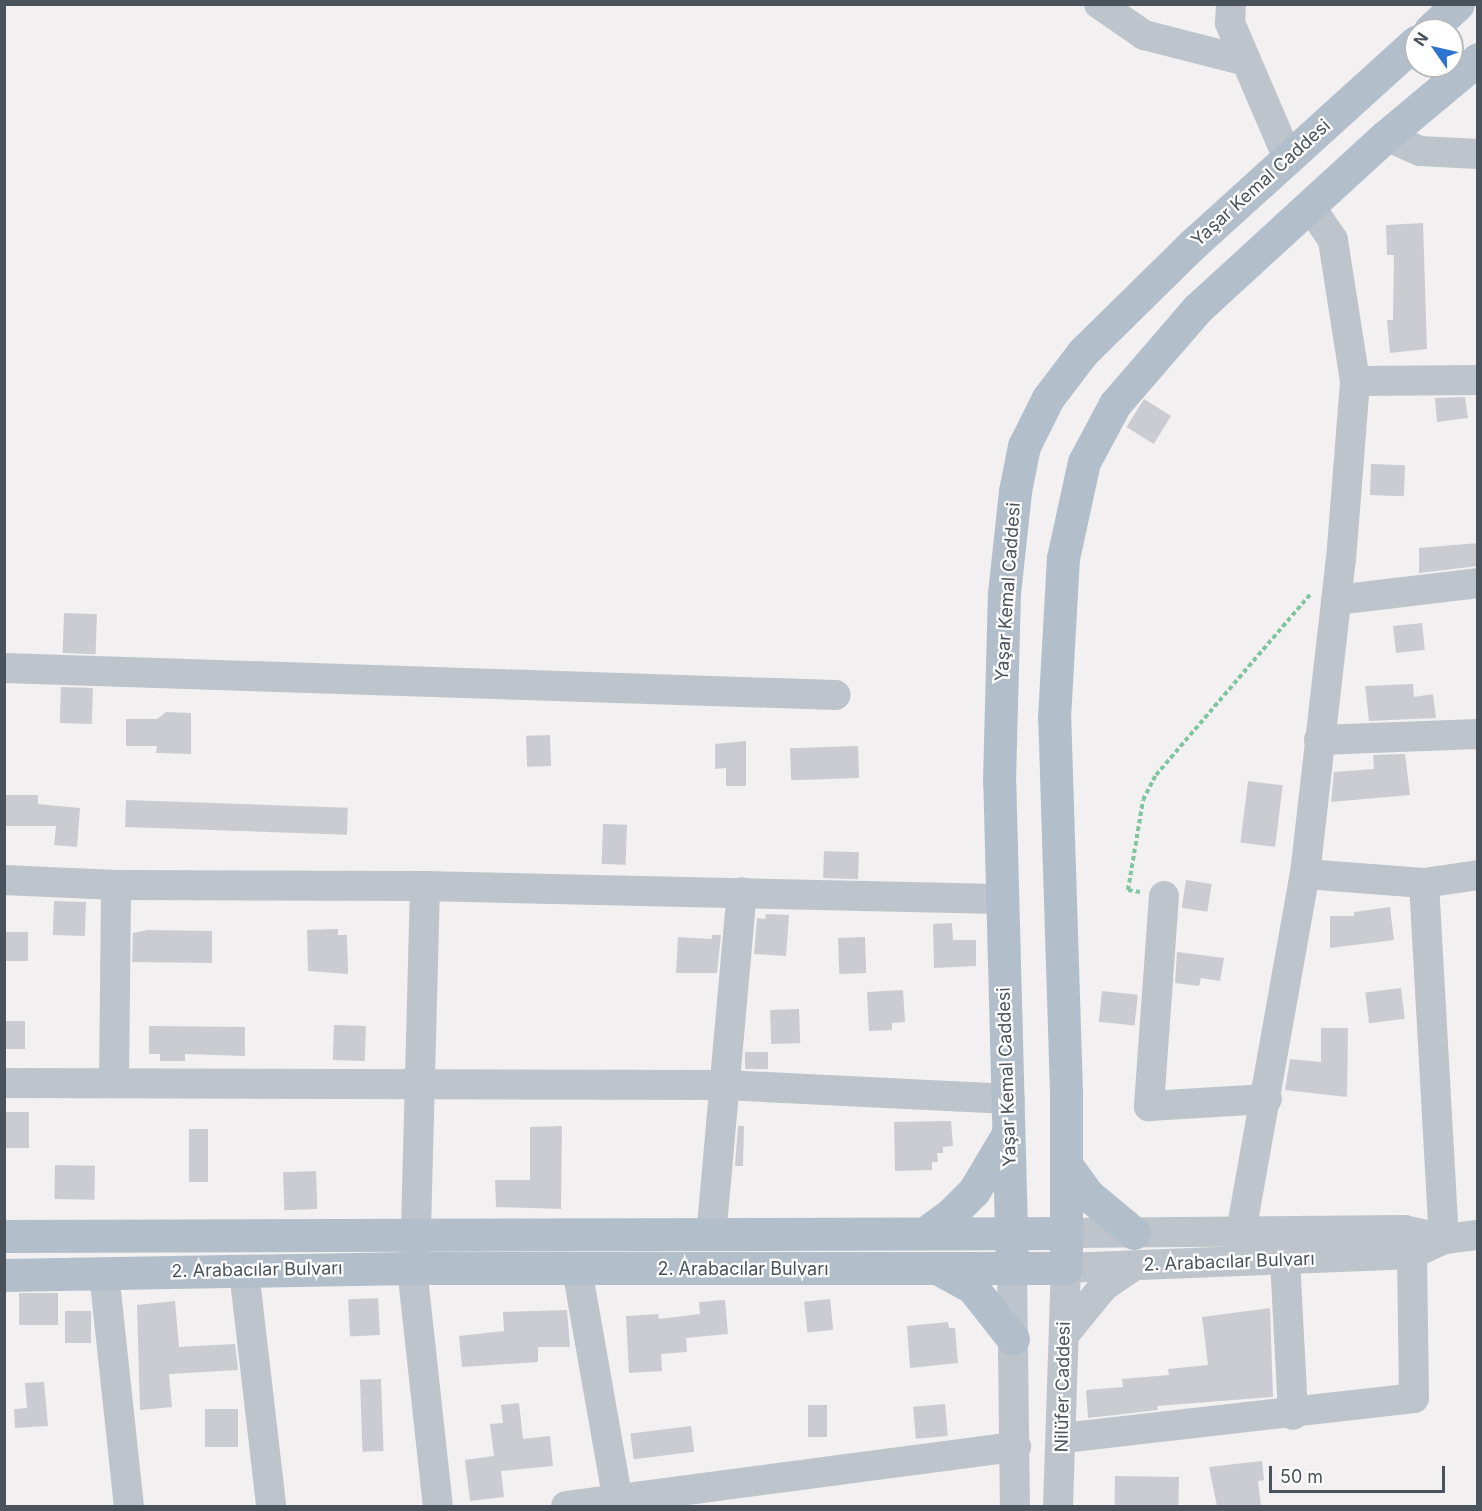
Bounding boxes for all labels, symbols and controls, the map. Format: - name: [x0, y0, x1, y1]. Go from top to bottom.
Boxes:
- north arrow: [1404, 18, 1464, 78]
- text: N: [1409, 28, 1432, 50]
- street label: Yaşar Kemal Caddesi: [1187, 115, 1335, 251]
- street label: Yaşar Kemal Caddesi: [991, 502, 1025, 682]
- street label: Yaşar Kemal Caddesi: [993, 987, 1021, 1167]
- street label: 2. Arabacılar Bulvarı: [1143, 1248, 1315, 1276]
- street label: 2. Arabacılar Bulvarı: [171, 1258, 343, 1282]
- street label: 2. Arabacılar Bulvarı: [657, 1258, 829, 1280]
- street label: Nilüfer Caddesi: [1051, 1321, 1075, 1453]
- scale bar: [1272, 1454, 1448, 1492]
- text: 50 m: [1280, 1466, 1323, 1487]

